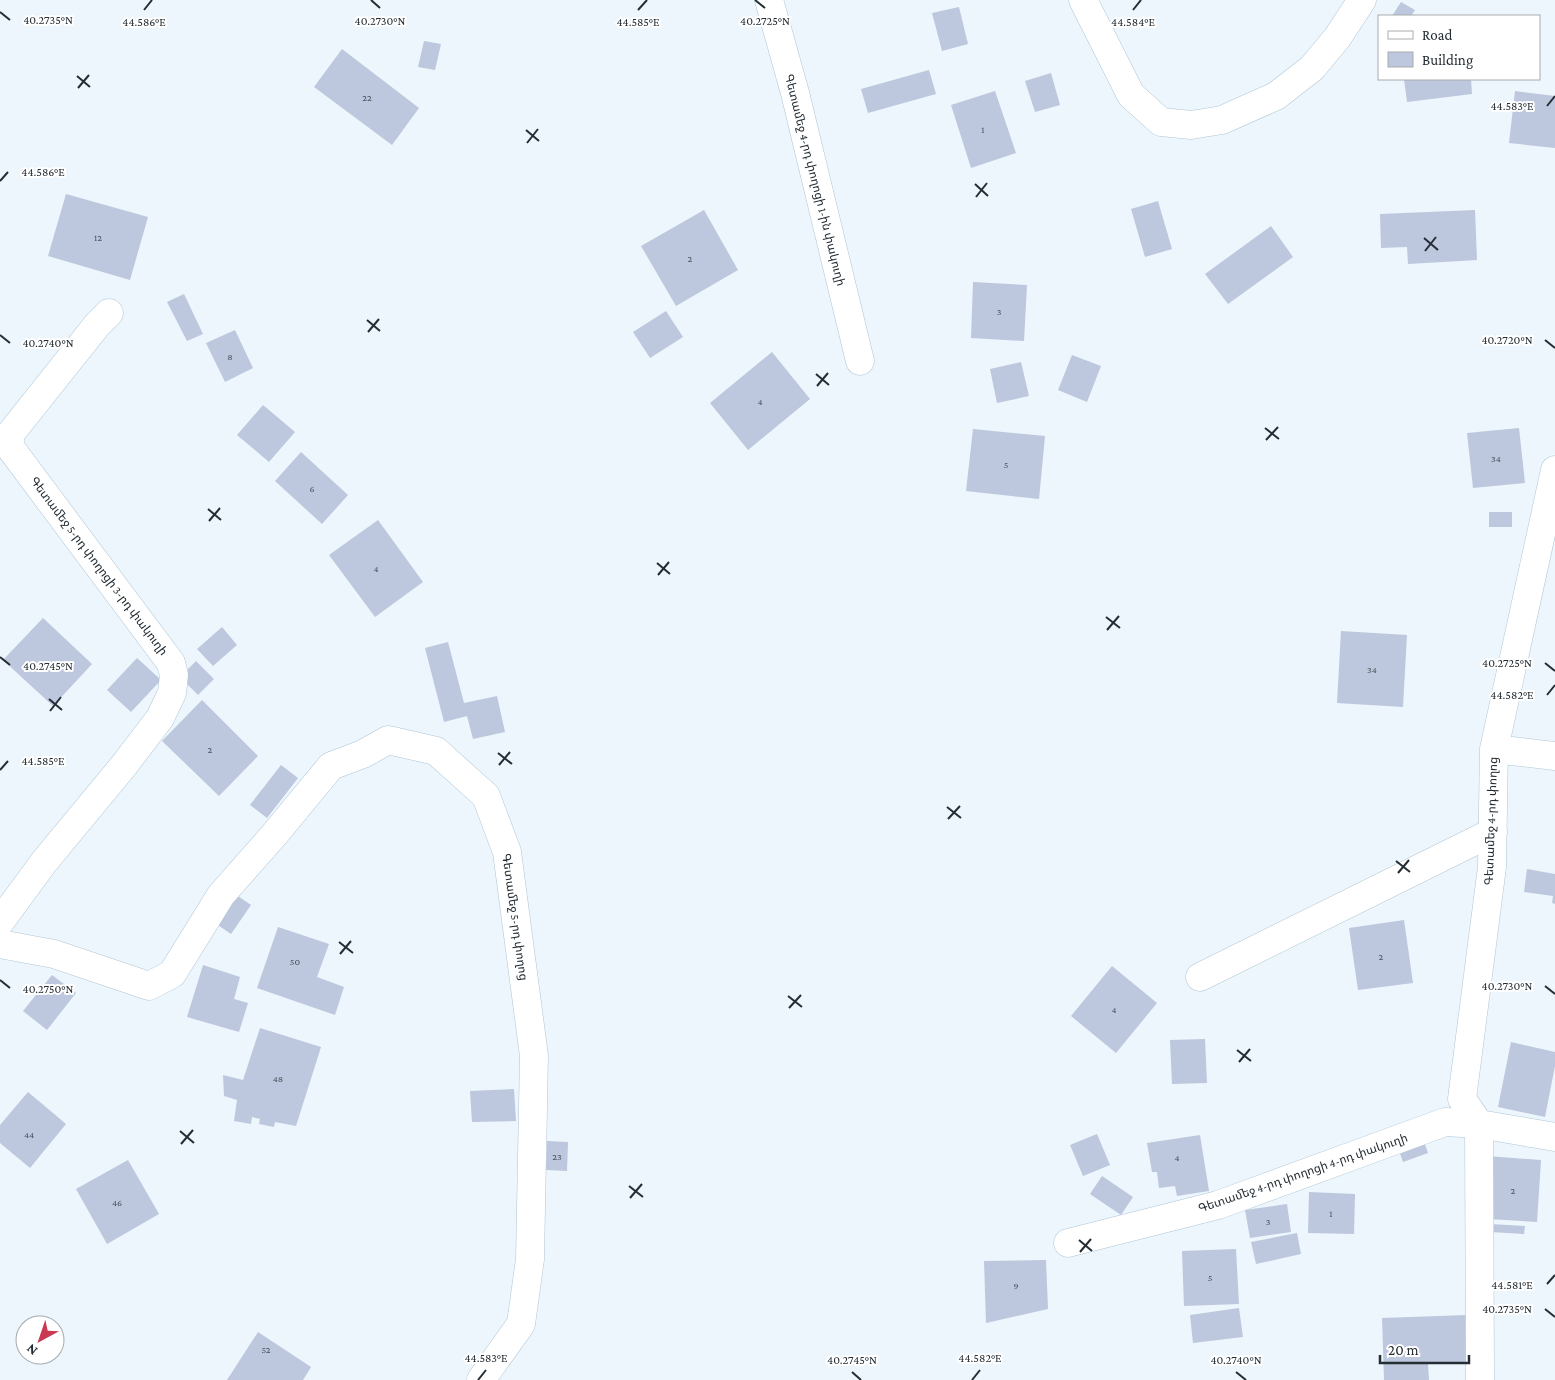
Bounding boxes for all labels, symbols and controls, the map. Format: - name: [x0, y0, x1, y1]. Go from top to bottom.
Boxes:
- text: 40.2735°N: [23, 13, 73, 27]
- text: 40.2730°N: [355, 14, 406, 28]
- text: 40.2725°N: [740, 14, 790, 28]
- text: 44.586°E: [122, 15, 166, 29]
- text: 44.585°E: [616, 15, 660, 29]
- text: 44.584°E: [1111, 15, 1155, 29]
- legend: [1378, 15, 1540, 80]
- text: Road: [1422, 27, 1453, 43]
- text: Building: [1422, 52, 1473, 69]
- street label: Գետամեջ 4-րդ փողոցի 1-ին փակուղի: [782, 73, 848, 287]
- house number: 22: [362, 92, 372, 103]
- text: 44.583°E: [1490, 99, 1534, 113]
- house number: 1: [981, 124, 985, 135]
- text: 44.586°E: [21, 165, 65, 179]
- house number: 12: [94, 232, 102, 243]
- house number: 2: [688, 253, 693, 264]
- house number: 3: [997, 306, 1002, 317]
- text: 40.2720°N: [1481, 333, 1533, 347]
- text: 40.2740°N: [22, 336, 74, 350]
- house number: 8: [227, 351, 233, 362]
- house number: 4: [757, 396, 763, 407]
- house number: 34: [1491, 453, 1501, 464]
- house number: 5: [1004, 459, 1009, 470]
- street label: Գետամեջ 5-րդ փողոցի 3-րդ փակուղի: [27, 474, 171, 658]
- house number: 6: [309, 483, 315, 494]
- house number: 4: [373, 563, 379, 574]
- text: 40.2725°N: [1482, 656, 1532, 670]
- text: 40.2745°N: [23, 659, 73, 673]
- house number: 34: [1367, 664, 1377, 675]
- text: 44.582°E: [1490, 688, 1534, 702]
- house number: 2: [208, 744, 213, 755]
- text: 44.585°E: [21, 754, 65, 768]
- street label: Գետամեջ 4-րդ փողոց: [1482, 756, 1500, 886]
- street label: Գետամեջ 5-րդ փողոց: [499, 853, 531, 981]
- house number: 2: [1379, 951, 1384, 962]
- house number: 50: [290, 956, 301, 967]
- text: 40.2730°N: [1482, 979, 1533, 993]
- text: 40.2750°N: [23, 982, 74, 996]
- house number: 4: [1111, 1004, 1117, 1015]
- house number: 48: [273, 1073, 283, 1084]
- house number: 44: [24, 1129, 34, 1140]
- street label: Գետամեջ 4-րդ փողոցի 4-րդ փակուղի: [1196, 1130, 1410, 1216]
- house number: 23: [552, 1151, 562, 1162]
- house number: 4: [1174, 1152, 1180, 1163]
- house number: 2: [1511, 1185, 1516, 1196]
- house number: 46: [112, 1197, 122, 1208]
- house number: 1: [1329, 1208, 1333, 1219]
- house number: 3: [1266, 1216, 1271, 1227]
- house number: 5: [1208, 1272, 1213, 1283]
- text: 44.581°E: [1491, 1278, 1533, 1292]
- house number: 9: [1013, 1280, 1019, 1291]
- text: 40.2735°N: [1482, 1302, 1532, 1316]
- north arrow: [15, 1315, 65, 1365]
- scale bar: [1380, 1332, 1469, 1364]
- text: N: [22, 1340, 40, 1359]
- text: 20 m: [1388, 1342, 1419, 1358]
- house number: 52: [261, 1344, 271, 1355]
- text: 44.583°E: [464, 1351, 508, 1365]
- text: 44.582°E: [958, 1351, 1002, 1365]
- text: 40.2745°N: [827, 1353, 877, 1367]
- text: 40.2740°N: [1210, 1353, 1262, 1367]

